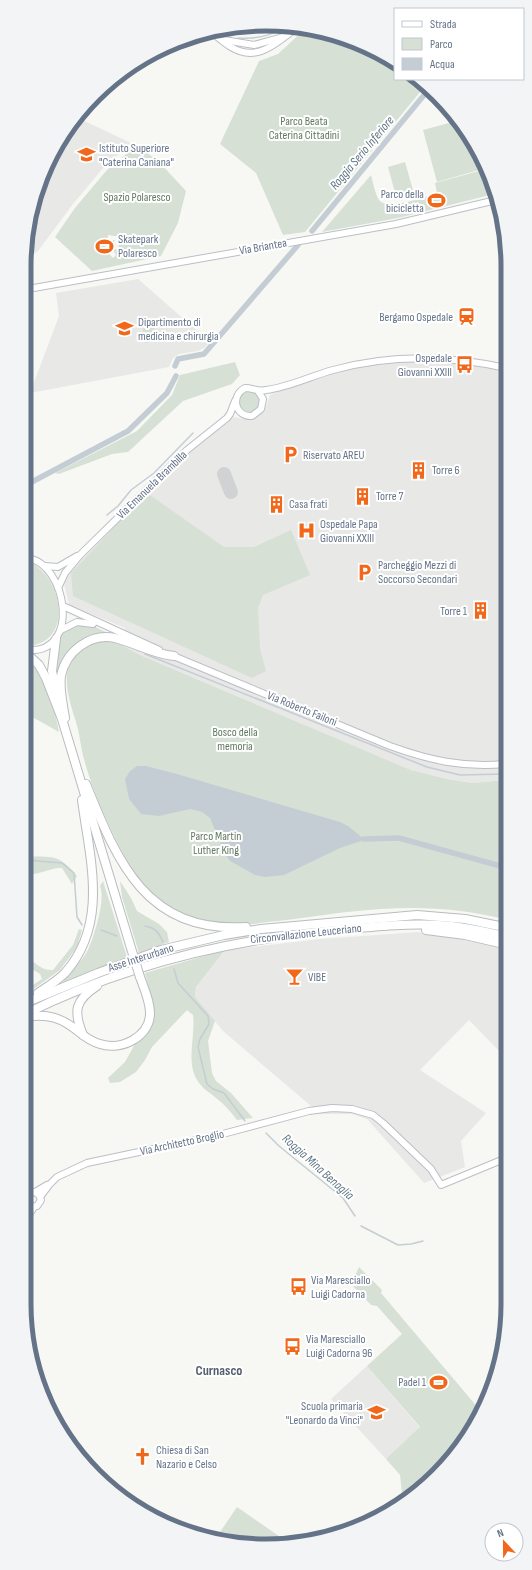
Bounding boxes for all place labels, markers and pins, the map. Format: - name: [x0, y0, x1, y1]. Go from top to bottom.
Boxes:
- place label: Istituto Superiore "Caterina Caniana": [99, 141, 174, 170]
- school or university icon: Istituto Superiore "Caterina Caniana": [76, 145, 96, 165]
- place label: Parco della bicicletta: [381, 187, 424, 216]
- sports icon: Parco della bicicletta: [427, 191, 447, 211]
- place label: Skatepark Polaresco: [118, 232, 159, 261]
- sports icon: Skatepark Polaresco: [95, 236, 115, 256]
- station icon: Bergamo Ospedale: [456, 307, 476, 327]
- place label: Bergamo Ospedale: [379, 310, 453, 325]
- place label: Dipartimento di medicina e chirurgia: [138, 315, 219, 344]
- school or university icon: Dipartimento di medicina e chirurgia: [115, 319, 135, 339]
- place label: Ospedale Giovanni XXIII: [398, 351, 452, 380]
- bus stop icon: Ospedale Giovanni XXIII: [455, 355, 475, 375]
- parking icon: Riservato AREU: [280, 445, 300, 465]
- place label: Riservato AREU: [303, 448, 365, 463]
- building icon: Torre 6: [409, 460, 429, 480]
- place label: Torre 6: [432, 463, 460, 478]
- building icon: Torre 7: [353, 486, 373, 506]
- place label: Torre 7: [376, 489, 403, 504]
- building icon: Casa frati: [266, 494, 286, 514]
- place label: Casa frati: [289, 497, 327, 512]
- place label: Ospedale Papa Giovanni XXIII: [320, 517, 378, 546]
- hospital icon: Ospedale Papa Giovanni XXIII: [297, 521, 317, 541]
- place label: Parcheggio Mezzi di Soccorso Secondari: [378, 558, 457, 587]
- parking icon: Parcheggio Mezzi di Soccorso Secondari: [355, 562, 375, 582]
- building icon: Torre 1: [470, 601, 490, 621]
- place label: Torre 1: [440, 604, 468, 619]
- bar icon: VIBE: [285, 967, 305, 987]
- place label: VIBE: [308, 970, 326, 985]
- place label: Via Maresciallo Luigi Cadorna: [311, 1273, 370, 1302]
- bus stop icon: Via Maresciallo Luigi Cadorna: [288, 1277, 308, 1297]
- place label: Via Maresciallo Luigi Cadorna 96: [306, 1332, 373, 1361]
- bus stop icon: Via Maresciallo Luigi Cadorna 96: [283, 1336, 303, 1356]
- sports icon: Padel 1: [429, 1372, 449, 1392]
- place label: Padel 1: [398, 1375, 427, 1390]
- place label: Scuola primaria "Leonardo da Vinci": [286, 1399, 363, 1428]
- school or university icon: Scuola primaria "Leonardo da Vinci": [366, 1403, 386, 1423]
- place label: Chiesa di San Nazario e Celso: [156, 1443, 217, 1472]
- church icon: Chiesa di San Nazario e Celso: [133, 1447, 153, 1467]

